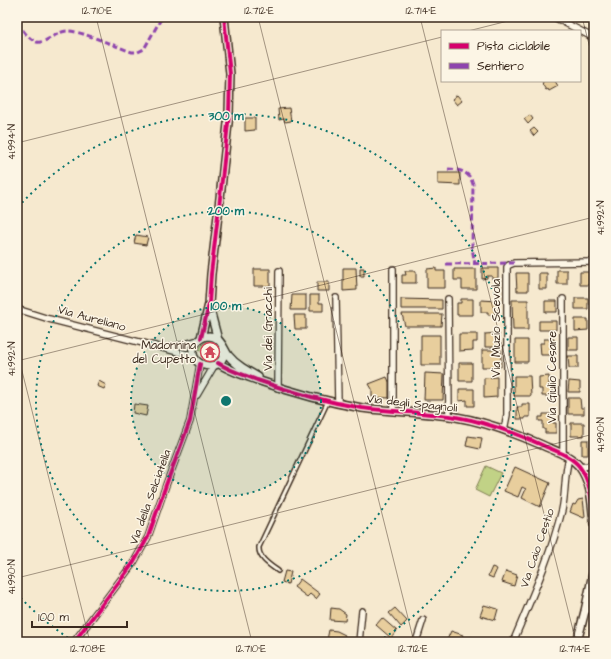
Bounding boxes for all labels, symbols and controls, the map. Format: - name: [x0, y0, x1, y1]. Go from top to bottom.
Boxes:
- text: 12.710°E: [82, 4, 112, 18]
- text: 12.712°E: [244, 4, 274, 18]
- text: 12.714°E: [406, 4, 436, 18]
- legend: [441, 30, 581, 82]
- text: Pista ciclabile: [477, 38, 551, 55]
- text: Sentiero: [477, 58, 524, 75]
- text: 300 m: [207, 108, 244, 125]
- text: 41.994°N: [5, 124, 19, 160]
- text: 41.992°N: [594, 200, 608, 236]
- text: 200 m: [207, 203, 245, 220]
- street label: Via Muzio Scevola: [488, 279, 505, 377]
- street label: Via dei Gracchi: [260, 287, 277, 371]
- text: 100 m: [211, 298, 242, 315]
- street label: Via Aureliano: [56, 301, 128, 336]
- street label: Via Giulio Cesare: [544, 331, 561, 423]
- place label: Madonnina del Cupetto: [132, 337, 196, 368]
- text: 41.992°N: [5, 341, 19, 377]
- temple icon: Madonnina del Cupetto: [199, 341, 221, 363]
- street label: Via degli Spagnoli: [366, 390, 458, 418]
- centre of rings: [219, 394, 233, 408]
- text: 41.990°N: [594, 417, 608, 453]
- street label: Via della Selciatella: [125, 447, 176, 547]
- street label: Via Caio Cestio: [516, 506, 559, 590]
- text: 41.990°N: [5, 559, 19, 595]
- scale bar: [32, 603, 127, 629]
- text: 100 m: [38, 609, 69, 626]
- text: 12.708°E: [70, 642, 106, 656]
- text: 12.710°E: [236, 642, 266, 656]
- text: 12.712°E: [398, 642, 428, 656]
- text: 12.714°E: [560, 642, 590, 656]

